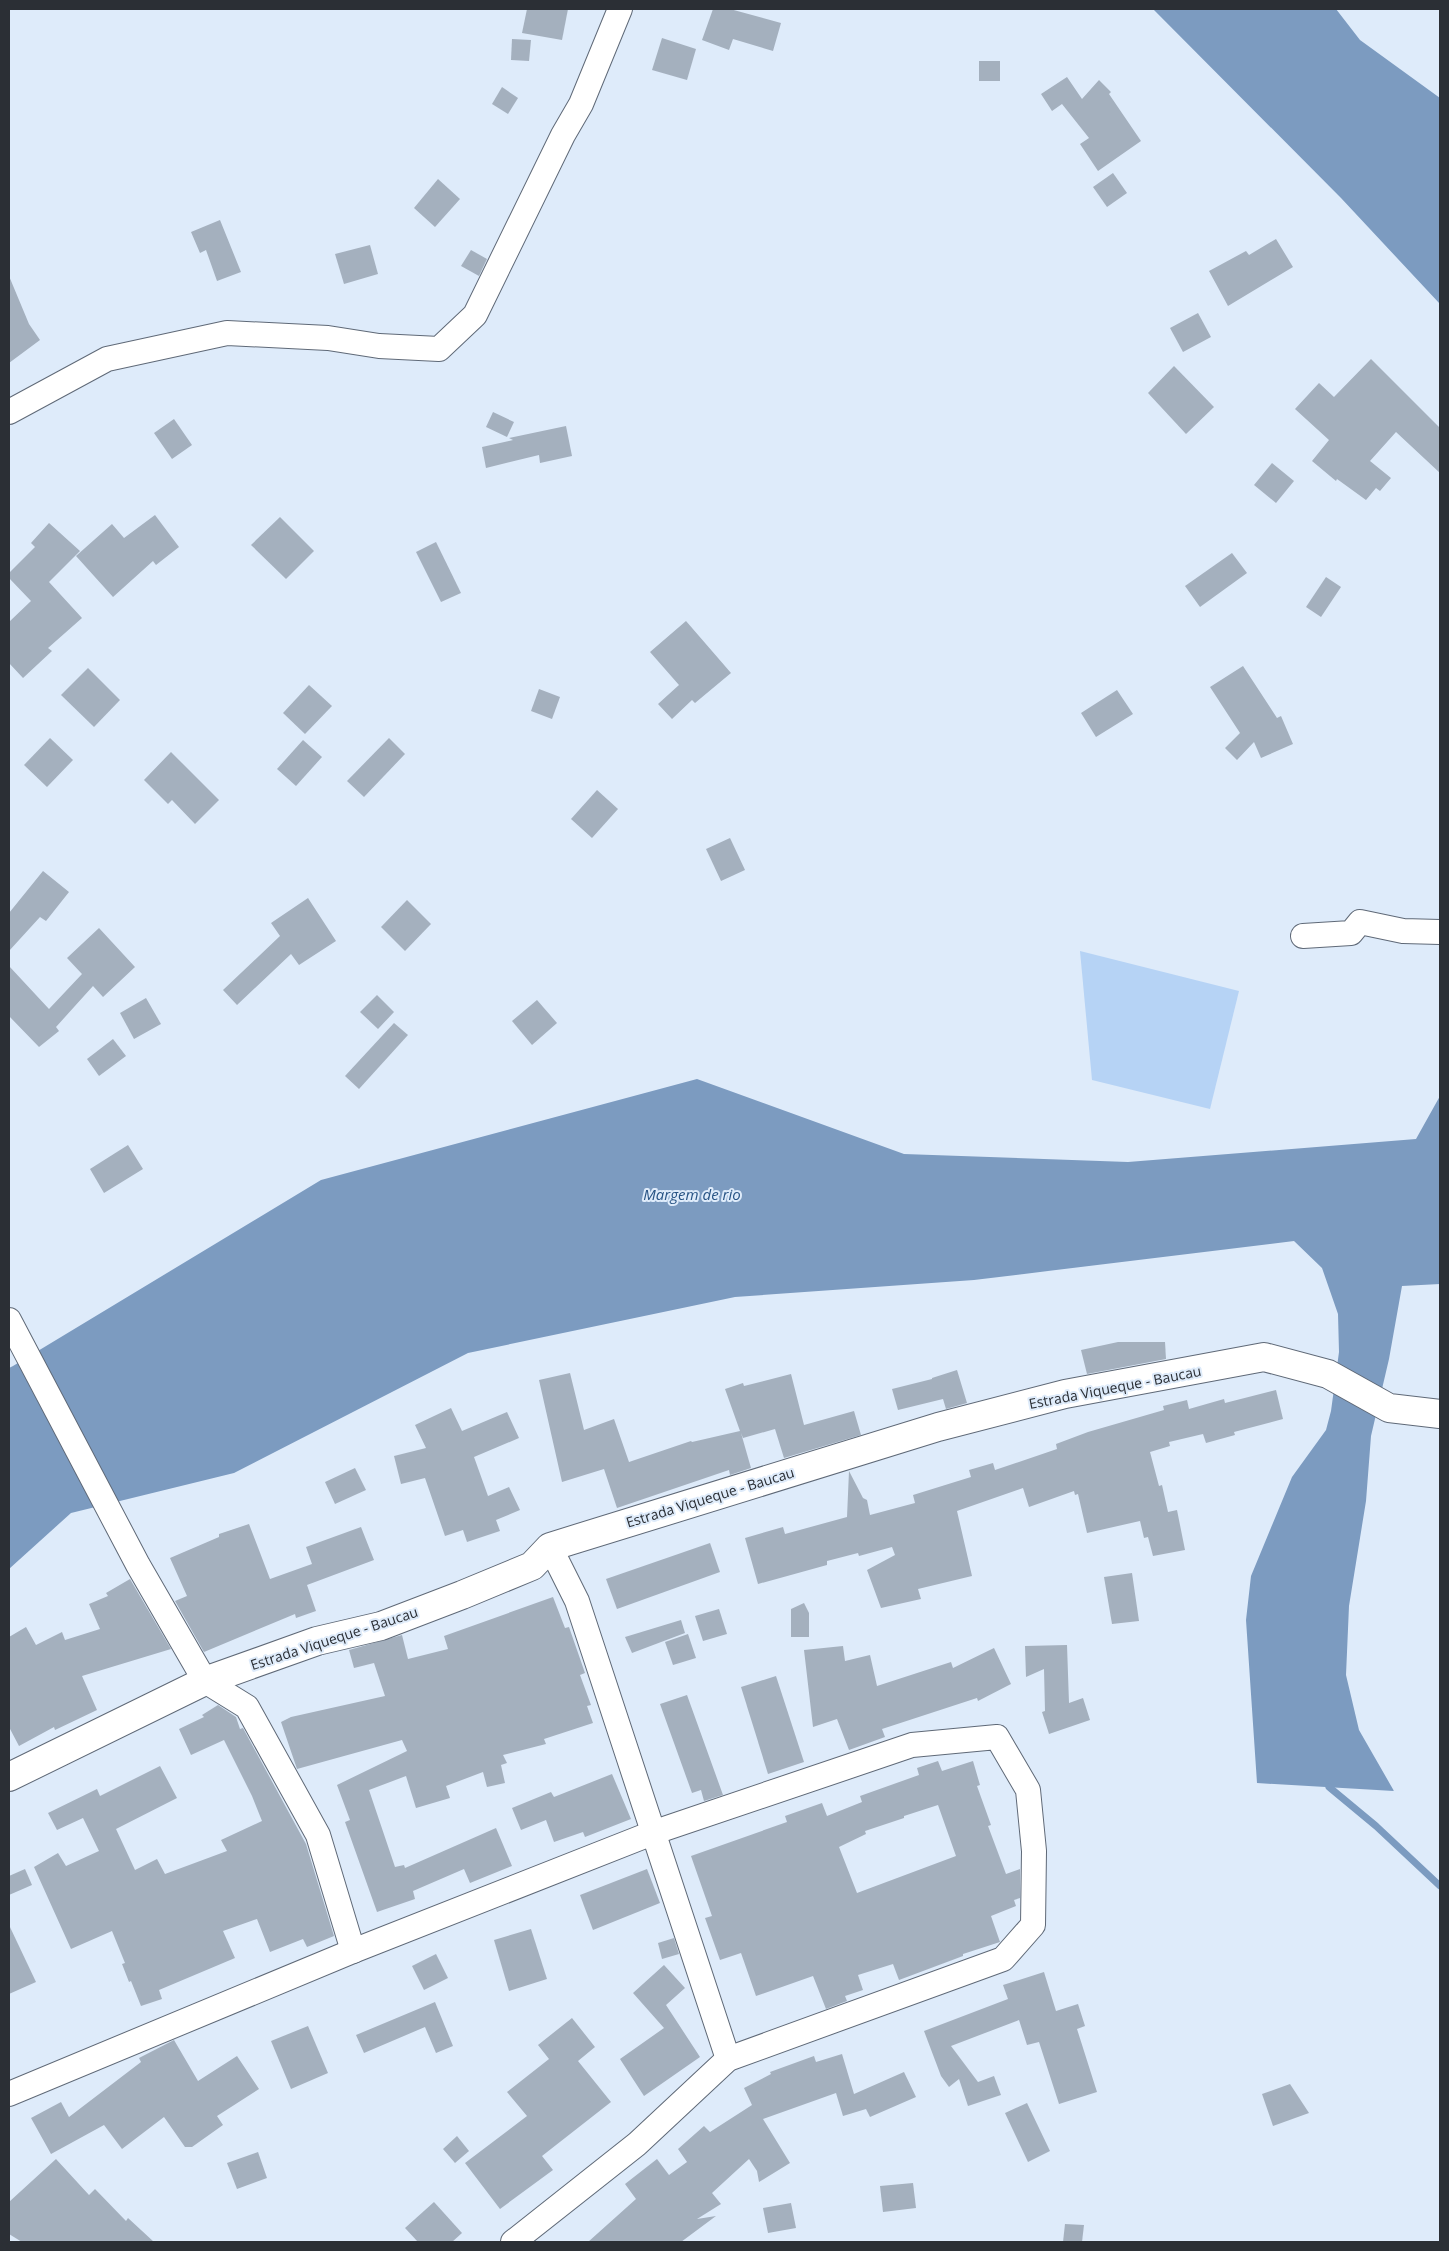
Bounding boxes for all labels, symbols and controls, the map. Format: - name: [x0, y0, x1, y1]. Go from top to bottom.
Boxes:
- water label: Margem de rio: [643, 1184, 741, 1204]
- street label: Estrada Viqueque - Baucau: [1027, 1361, 1203, 1413]
- street label: Estrada Viqueque - Baucau: [624, 1462, 796, 1532]
- street label: Estrada Viqueque - Baucau: [248, 1602, 420, 1674]

